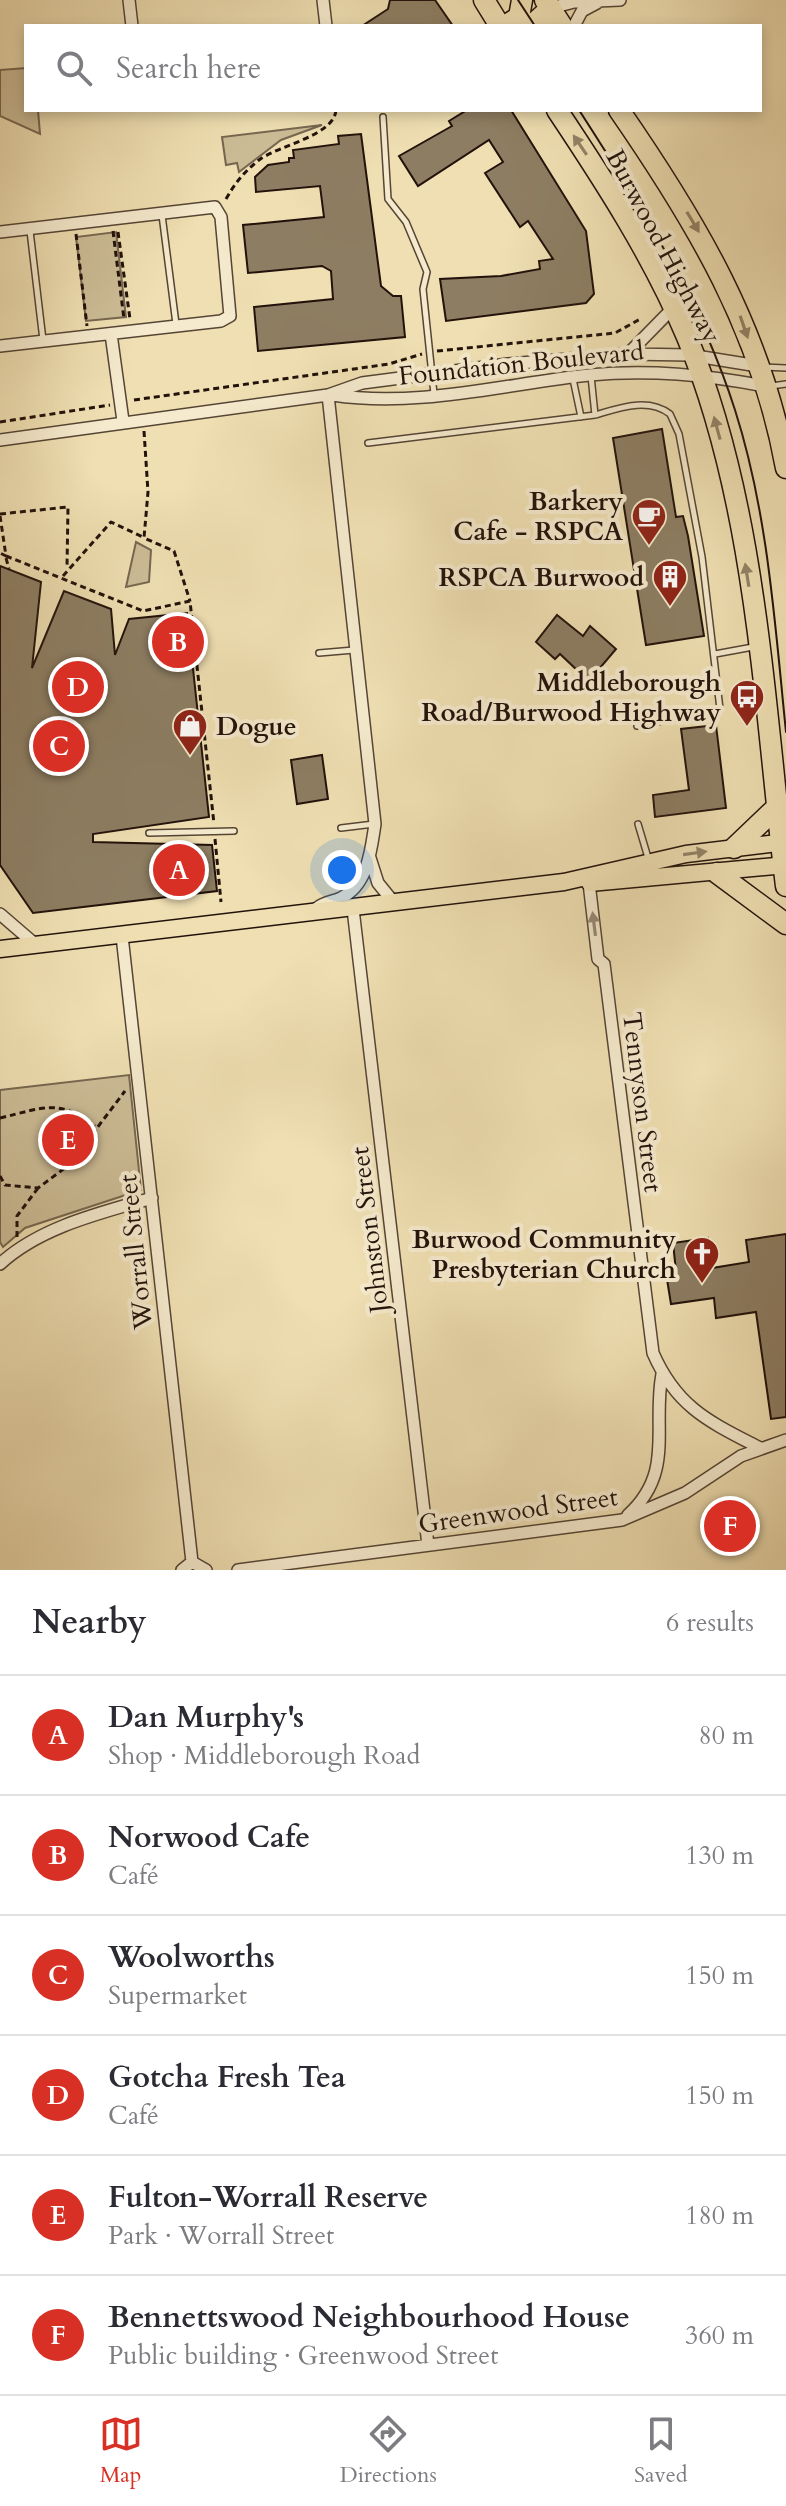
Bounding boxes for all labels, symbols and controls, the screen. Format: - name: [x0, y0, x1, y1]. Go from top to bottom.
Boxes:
- search box: [24, 24, 762, 112]
- icon: search: [52, 46, 96, 90]
- text: Search here: [116, 48, 261, 89]
- one-way arrow: [573, 134, 588, 156]
- street label: Burwood Highway: [598, 143, 730, 350]
- one-way arrow: [686, 211, 700, 233]
- one-way arrow: [739, 315, 751, 339]
- street label: Foundation Boulevard: [397, 333, 646, 394]
- one-way arrow: [710, 415, 722, 440]
- place label: Barkery Cafe - RSPCA: [453, 484, 623, 549]
- cafe icon: Barkery Cafe - RSPCA: [630, 497, 668, 547]
- building icon: RSPCA Burwood: [651, 558, 689, 608]
- place label: RSPCA Burwood: [439, 560, 644, 595]
- one-way arrow: [740, 562, 753, 587]
- pin: B: [152, 612, 204, 672]
- pin: D: [52, 657, 104, 717]
- place label: Middleborough Road/Burwood Highway: [421, 665, 721, 730]
- bus stop icon: Middleborough Road/Burwood Highway: [728, 678, 766, 728]
- shop icon: Dogue: [171, 707, 209, 757]
- place label: Dogue: [216, 709, 297, 744]
- pin: C: [33, 716, 85, 776]
- pin: A: [153, 840, 205, 900]
- one-way arrow: [683, 846, 708, 859]
- your location: [322, 850, 362, 890]
- one-way arrow: [587, 912, 600, 937]
- street label: Tennyson Street: [614, 1010, 671, 1194]
- pin: E: [42, 1110, 94, 1170]
- street label: Johnston Street: [342, 1145, 398, 1319]
- street label: Worrall Street: [110, 1173, 161, 1332]
- place label: Burwood Community Presbyterian Church: [412, 1222, 676, 1287]
- church icon: Burwood Community Presbyterian Church: [683, 1235, 721, 1285]
- street label: Greenwood Street: [416, 1479, 620, 1542]
- pin: F: [704, 1496, 756, 1556]
- text: Nearby: [32, 1599, 147, 1645]
- text: 6 results: [666, 1605, 754, 1640]
- text: Dan Murphy's: [108, 1697, 304, 1738]
- text: A: [48, 1718, 68, 1753]
- text: 80 m: [698, 1718, 754, 1753]
- text: Shop · Middleborough Road: [108, 1738, 420, 1773]
- text: Norwood Cafe: [108, 1817, 310, 1858]
- text: B: [49, 1838, 67, 1873]
- text: 130 m: [685, 1838, 754, 1873]
- text: Café: [108, 1858, 159, 1893]
- text: Woolworths: [108, 1937, 275, 1978]
- text: C: [48, 1958, 68, 1993]
- text: 150 m: [685, 1958, 754, 1993]
- text: Supermarket: [108, 1978, 247, 2013]
- text: Gotcha Fresh Tea: [108, 2057, 346, 2098]
- text: D: [47, 2078, 69, 2113]
- text: 150 m: [685, 2078, 754, 2113]
- text: Café: [108, 2098, 159, 2133]
- text: Fulton-Worrall Reserve: [108, 2177, 428, 2218]
- text: E: [50, 2198, 66, 2233]
- text: 180 m: [685, 2198, 754, 2233]
- text: Park · Worrall Street: [108, 2218, 334, 2253]
- text: Bennettswood Neighbourhood House: [108, 2297, 630, 2338]
- text: F: [50, 2318, 66, 2353]
- text: 360 m: [685, 2318, 754, 2353]
- text: Public building · Greenwood Street: [108, 2338, 498, 2373]
- tab: Map: [99, 2412, 143, 2490]
- tab: Directions: [340, 2412, 437, 2490]
- tab: Saved: [634, 2412, 687, 2490]

